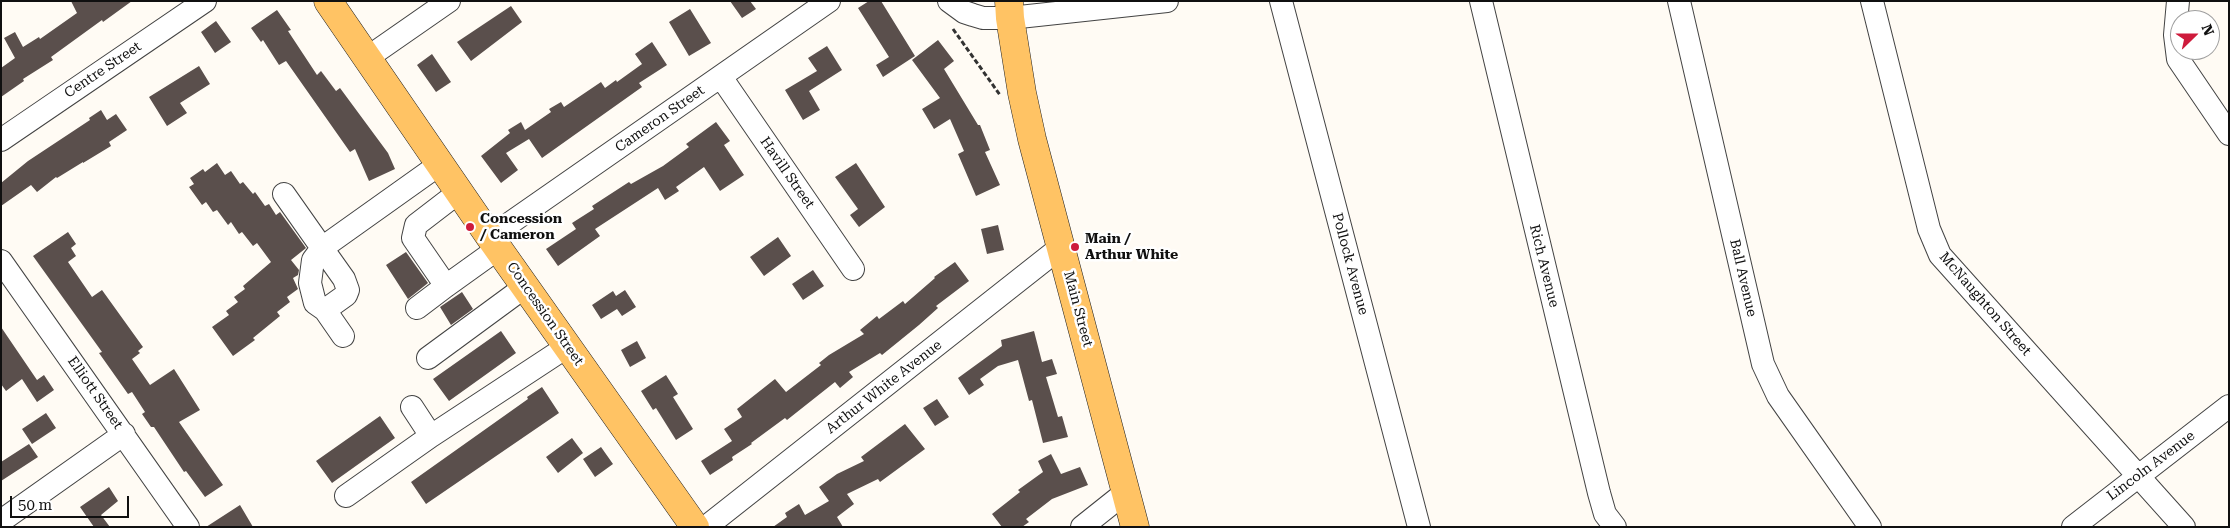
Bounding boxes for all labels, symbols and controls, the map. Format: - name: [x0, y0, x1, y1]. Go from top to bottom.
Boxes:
- north arrow: [2170, 10, 2220, 60]
- text: N: [2199, 22, 2217, 38]
- street label: Centre Street: [61, 38, 145, 102]
- street label: Cameron Street: [612, 82, 708, 156]
- street label: Havill Street: [756, 134, 818, 212]
- place label: Concession / Cameron: [480, 211, 562, 243]
- street label: Pollock Avenue: [1328, 211, 1372, 317]
- marker: Concession / Cameron: [464, 221, 476, 233]
- street label: Rich Avenue: [1526, 223, 1562, 309]
- place label: Main / Arthur White: [1085, 231, 1178, 264]
- street label: Ball Avenue: [1726, 237, 1760, 319]
- marker: Main / Arthur White: [1069, 241, 1081, 253]
- street label: McNaughton Street: [1935, 249, 2035, 359]
- street label: Concession Street: [503, 259, 587, 369]
- street label: Main Street: [1060, 269, 1096, 349]
- street label: Arthur White Avenue: [823, 337, 945, 437]
- street label: Elliott Street: [64, 353, 126, 433]
- street label: Lincoln Avenue: [2104, 427, 2198, 505]
- scale bar: [12, 486, 131, 518]
- text: 50 m: [18, 496, 52, 514]

